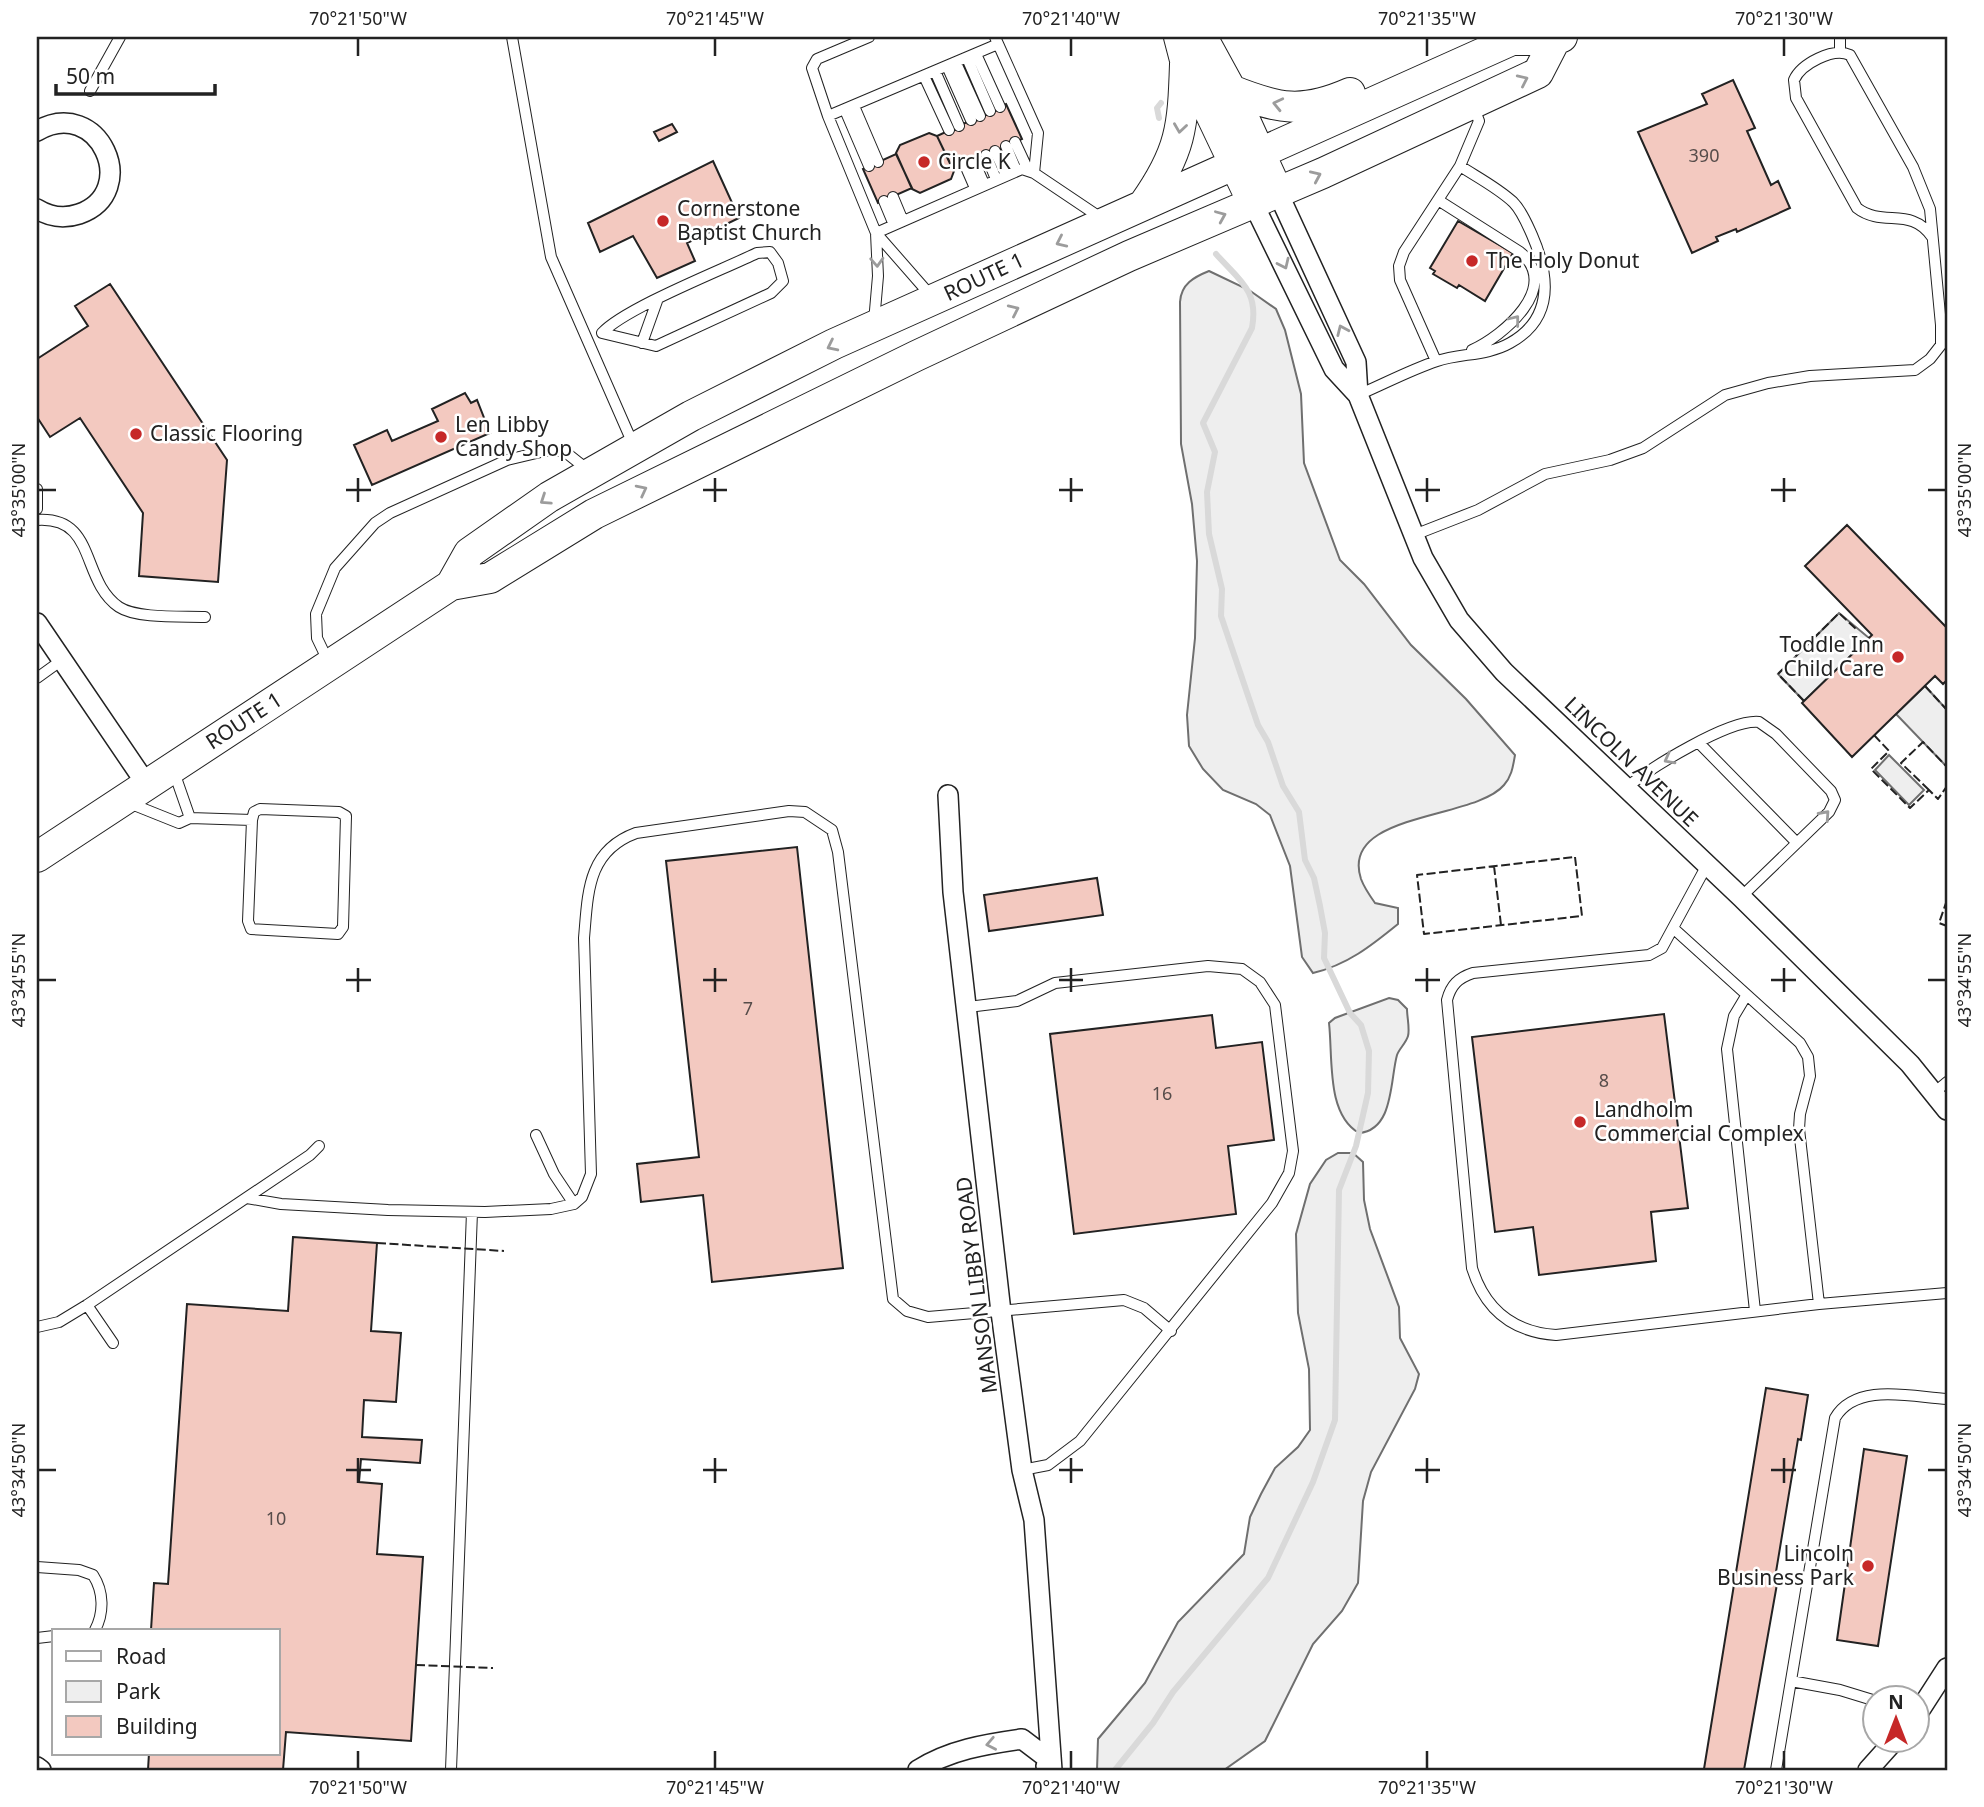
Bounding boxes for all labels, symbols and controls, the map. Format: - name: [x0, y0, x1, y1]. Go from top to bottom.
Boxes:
- text: 70°21'50"W: [309, 6, 407, 30]
- text: 70°21'45"W: [666, 6, 764, 30]
- text: 70°21'40"W: [1022, 6, 1120, 30]
- text: 70°21'35"W: [1378, 6, 1476, 30]
- text: 70°21'30"W: [1735, 6, 1833, 30]
- scale bar: [56, 52, 215, 96]
- text: 50 m: [66, 62, 115, 90]
- one-way arrow: [1516, 74, 1528, 88]
- one-way arrow: [1272, 98, 1284, 112]
- one-way arrow: [1173, 122, 1188, 134]
- house number: 390: [1689, 143, 1719, 167]
- place label: Circle K: [938, 147, 1011, 175]
- marker: Circle K: [916, 154, 932, 170]
- one-way arrow: [1309, 170, 1321, 184]
- place label: Cornerstone Baptist Church: [677, 194, 822, 246]
- one-way arrow: [1214, 210, 1226, 224]
- marker: Cornerstone Baptist Church: [655, 213, 671, 229]
- one-way arrow: [1056, 234, 1068, 248]
- street label: ROUTE 1: [939, 245, 1028, 307]
- place label: The Holy Donut: [1486, 246, 1640, 274]
- marker: The Holy Donut: [1464, 253, 1480, 269]
- one-way arrow: [869, 256, 884, 267]
- one-way arrow: [1276, 257, 1290, 269]
- one-way arrow: [1007, 304, 1019, 318]
- one-way arrow: [1507, 315, 1519, 327]
- one-way arrow: [1336, 325, 1350, 337]
- one-way arrow: [827, 337, 839, 351]
- place label: Len Libby Candy Shop: [455, 410, 572, 462]
- place label: Classic Flooring: [150, 419, 303, 447]
- marker: Classic Flooring: [128, 426, 144, 442]
- marker: Len Libby Candy Shop: [433, 429, 449, 445]
- text: 43°35'00"N: [6, 443, 30, 537]
- text: 43°35'00"N: [1952, 443, 1976, 537]
- one-way arrow: [634, 484, 647, 498]
- one-way arrow: [540, 492, 553, 505]
- place label: Toddle Inn Child Care: [1779, 630, 1884, 682]
- marker: Toddle Inn Child Care: [1890, 649, 1906, 665]
- street label: ROUTE 1: [200, 685, 287, 755]
- street label: LINCOLN AVENUE: [1559, 690, 1705, 832]
- one-way arrow: [1664, 751, 1676, 764]
- one-way arrow: [1816, 810, 1829, 823]
- text: 43°34'55"N: [6, 933, 30, 1027]
- text: 43°34'55"N: [1952, 933, 1976, 1027]
- house number: 7: [743, 996, 753, 1020]
- house number: 8: [1599, 1068, 1609, 1092]
- house number: 16: [1152, 1081, 1172, 1105]
- place label: Landholm Commercial Complex: [1594, 1095, 1804, 1147]
- marker: Landholm Commercial Complex: [1572, 1114, 1588, 1130]
- street label: MANSON LIBBY ROAD: [949, 1175, 1003, 1395]
- text: 43°34'50"N: [6, 1423, 30, 1517]
- text: 43°34'50"N: [1952, 1423, 1976, 1517]
- house number: 10: [266, 1506, 286, 1530]
- place label: Lincoln Business Park: [1717, 1539, 1855, 1591]
- marker: Lincoln Business Park: [1860, 1558, 1876, 1574]
- legend: [52, 1629, 280, 1755]
- text: Road: [116, 1642, 166, 1670]
- text: Park: [116, 1677, 161, 1705]
- north arrow: [1862, 1685, 1932, 1755]
- text: N: [1888, 1689, 1904, 1715]
- text: Building: [116, 1712, 198, 1740]
- one-way arrow: [985, 1736, 997, 1751]
- text: 70°21'50"W: [309, 1775, 407, 1799]
- text: 70°21'45"W: [666, 1775, 764, 1799]
- text: 70°21'40"W: [1022, 1775, 1120, 1799]
- text: 70°21'35"W: [1378, 1775, 1476, 1799]
- text: 70°21'30"W: [1735, 1775, 1833, 1799]

